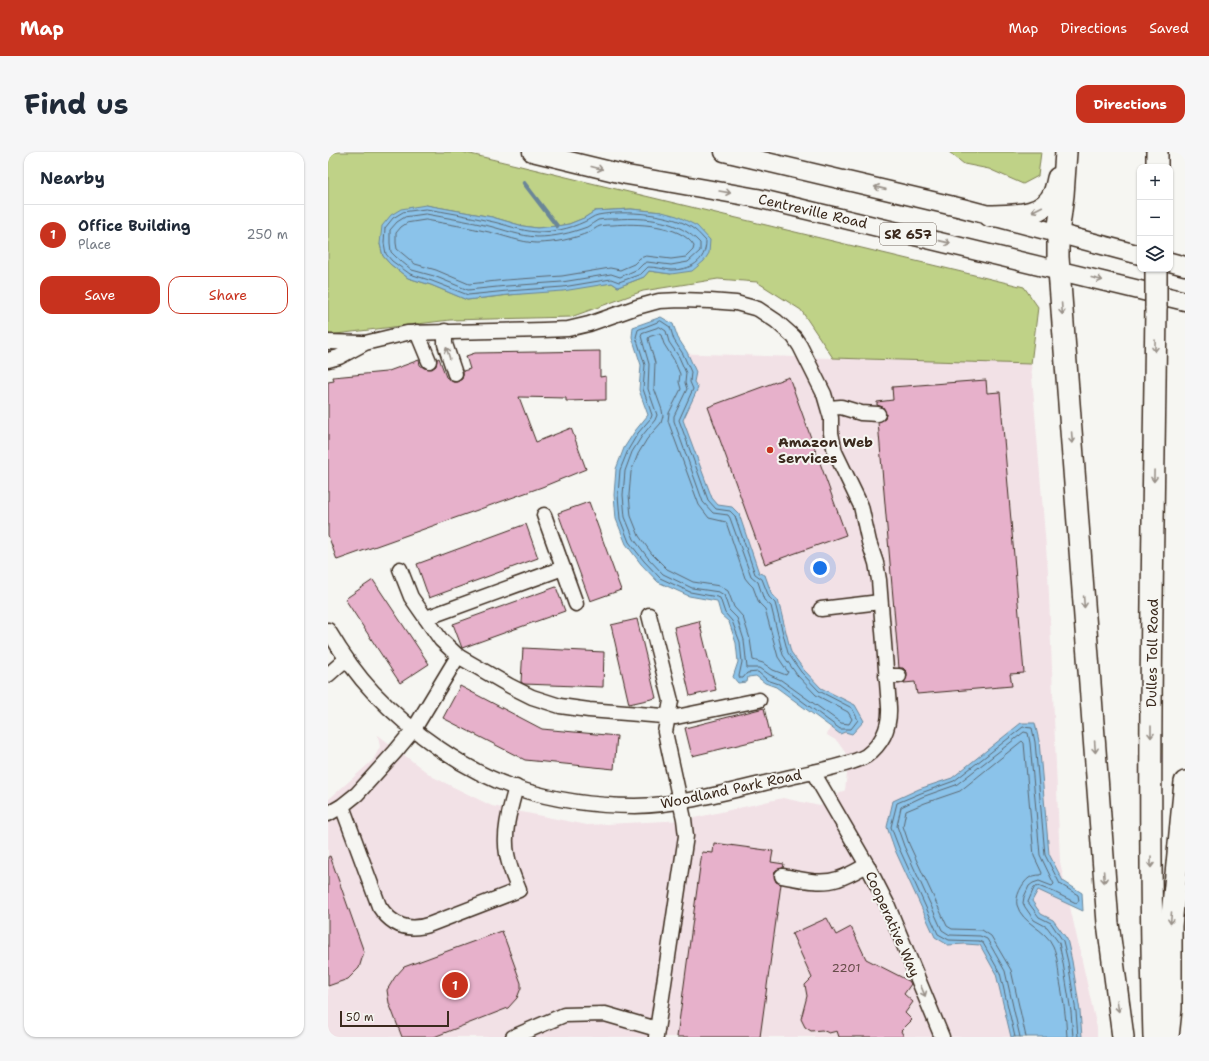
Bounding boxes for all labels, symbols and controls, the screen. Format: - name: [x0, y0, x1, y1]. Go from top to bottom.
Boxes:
- text: Map: [20, 16, 64, 41]
- text: Map: [1009, 19, 1039, 37]
- text: Directions: [1061, 19, 1127, 37]
- text: Saved: [1149, 19, 1189, 37]
- text: Find us: [24, 85, 129, 123]
- button: Directions: [1076, 85, 1185, 123]
- one-way arrow: [590, 164, 603, 172]
- map controls: [1137, 164, 1173, 272]
- button: +: [1137, 164, 1173, 200]
- text: Nearby: [40, 167, 105, 189]
- one-way arrow: [874, 184, 887, 191]
- one-way arrow: [718, 188, 731, 196]
- street label: Centreville Road: [757, 190, 869, 232]
- button: −: [1137, 200, 1173, 236]
- one-way arrow: [1031, 206, 1043, 213]
- text: Office Building: [78, 216, 191, 236]
- road number: SR 657: [880, 223, 936, 245]
- text: 1: [50, 226, 56, 243]
- text: 250 m: [247, 226, 288, 243]
- text: Place: [78, 236, 111, 253]
- button: layers: [1137, 236, 1173, 272]
- one-way arrow: [938, 239, 951, 247]
- button: Save: [40, 276, 160, 314]
- button: Share: [168, 276, 288, 314]
- one-way arrow: [1090, 276, 1103, 284]
- one-way arrow: [1059, 302, 1066, 315]
- one-way arrow: [1151, 339, 1159, 352]
- one-way arrow: [443, 347, 451, 359]
- one-way arrow: [1068, 431, 1075, 444]
- place label: Amazon Web Services: [778, 433, 873, 467]
- marker: Amazon Web Services: [765, 445, 775, 455]
- one-way arrow: [1150, 469, 1158, 482]
- your location: [810, 558, 830, 578]
- one-way arrow: [1081, 595, 1088, 608]
- street label: Dulles Toll Road: [1142, 598, 1162, 708]
- one-way arrow: [1147, 725, 1155, 738]
- one-way arrow: [1092, 740, 1099, 753]
- street label: Woodland Park Road: [659, 765, 803, 813]
- one-way arrow: [1147, 855, 1155, 868]
- street label: Cooperative Way: [862, 868, 924, 980]
- one-way arrow: [1101, 870, 1108, 883]
- one-way arrow: [1168, 911, 1175, 924]
- house number: 2201: [832, 960, 860, 976]
- pin: 1: [442, 970, 468, 1000]
- one-way arrow: [920, 985, 927, 997]
- one-way arrow: [1114, 999, 1122, 1012]
- scale bar: [340, 1009, 449, 1028]
- text: 50 m: [346, 1010, 374, 1025]

